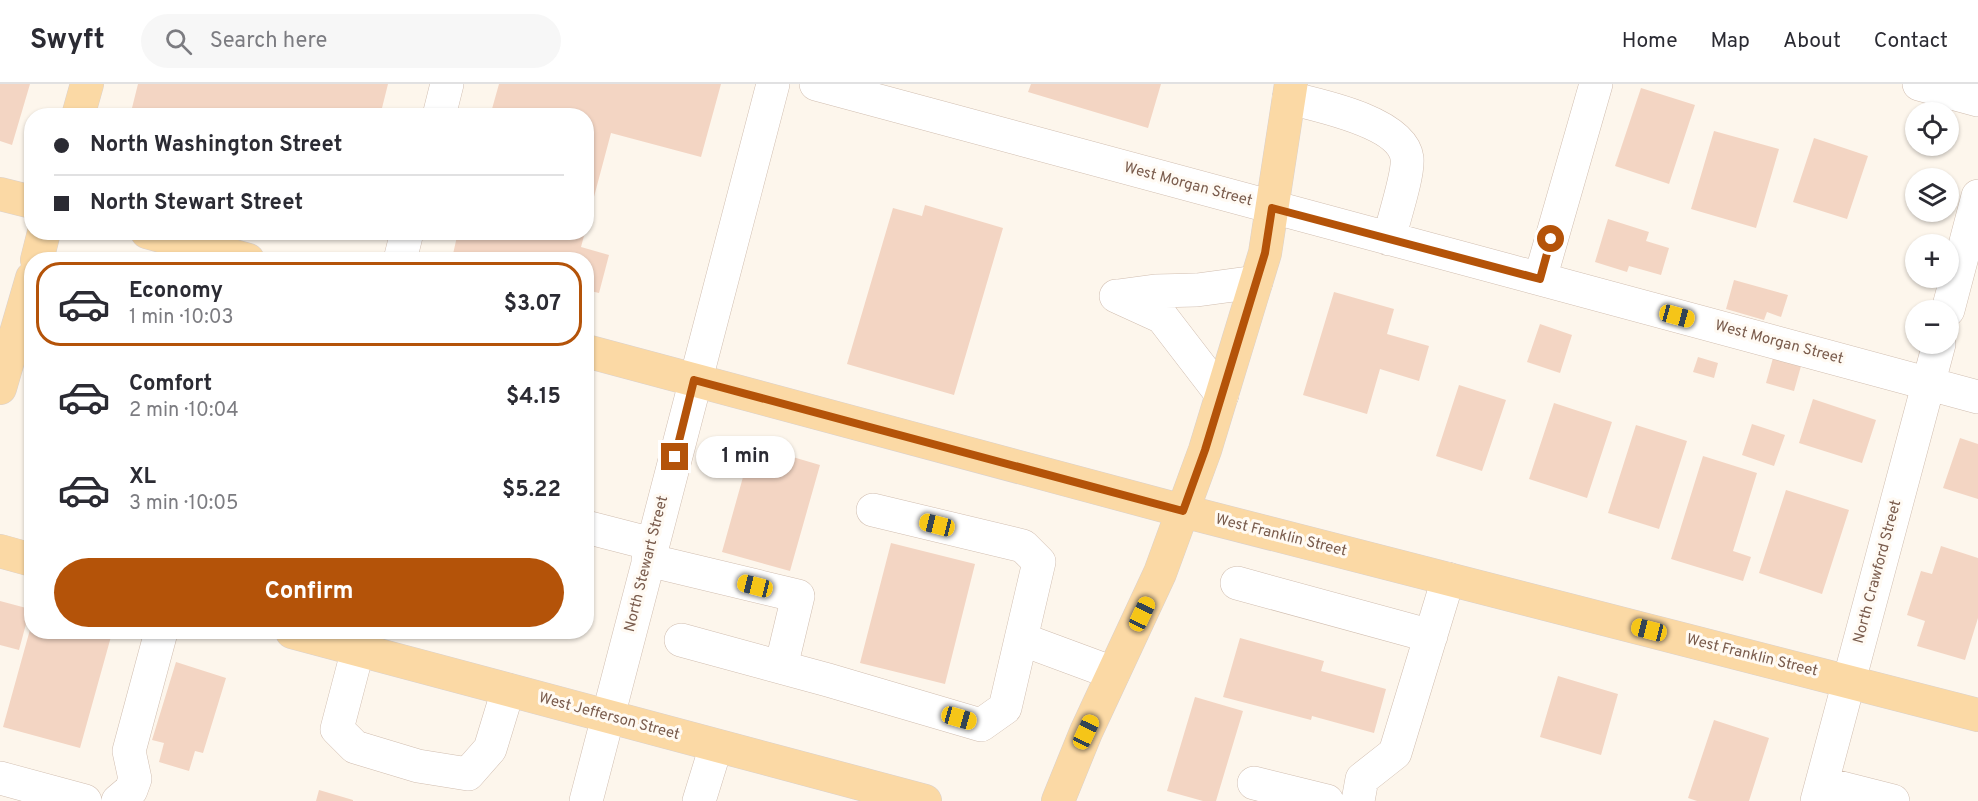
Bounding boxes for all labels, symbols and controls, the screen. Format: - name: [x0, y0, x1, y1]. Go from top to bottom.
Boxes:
- search box: [141, 14, 561, 68]
- text: Swyft: [30, 23, 105, 59]
- icon: search: [162, 25, 195, 58]
- text: Search here: [210, 28, 327, 55]
- text: Home: [1622, 28, 1678, 55]
- text: Map: [1711, 28, 1750, 55]
- text: About: [1783, 28, 1841, 55]
- text: Contact: [1874, 28, 1948, 55]
- map controls: [1905, 102, 1959, 354]
- button: locate: [1905, 102, 1959, 156]
- text: North Washington Street: [90, 132, 342, 159]
- street label: West Morgan Street: [1122, 159, 1254, 211]
- button: layers: [1905, 168, 1959, 222]
- text: North Stewart Street: [90, 190, 303, 217]
- route start: [1537, 225, 1564, 252]
- button: +: [1905, 234, 1959, 288]
- icon: car: [57, 277, 111, 331]
- text: Economy: [129, 278, 223, 305]
- text: $3.07: [504, 291, 561, 318]
- button: −: [1905, 300, 1959, 354]
- car: [1657, 303, 1697, 329]
- text: 1 min · 10:03: [129, 305, 234, 331]
- street label: West Morgan Street: [1713, 317, 1845, 369]
- icon: car: [57, 370, 111, 424]
- text: Comfort: [129, 371, 212, 398]
- text: $4.15: [506, 384, 561, 411]
- text: 2 min · 10:04: [129, 398, 239, 424]
- callout: 1 min: [696, 436, 795, 478]
- route end: [661, 443, 688, 470]
- text: 1 min: [721, 444, 770, 470]
- icon: car: [57, 463, 111, 517]
- text: XL: [129, 464, 156, 491]
- text: $5.22: [502, 477, 561, 504]
- text: 3 min · 10:05: [129, 491, 238, 517]
- street label: North Stewart Street: [621, 494, 673, 634]
- street label: North Crawford Street: [1850, 498, 1906, 646]
- street label: West Franklin Street: [1213, 510, 1349, 562]
- car: [917, 512, 957, 538]
- button: Confirm: [54, 558, 564, 627]
- car: [735, 573, 775, 599]
- car: [1126, 594, 1158, 634]
- car: [1629, 617, 1669, 643]
- street label: West Franklin Street: [1684, 630, 1820, 682]
- street label: West Jefferson Street: [536, 689, 682, 745]
- car: [939, 704, 979, 732]
- car: [1070, 712, 1102, 752]

